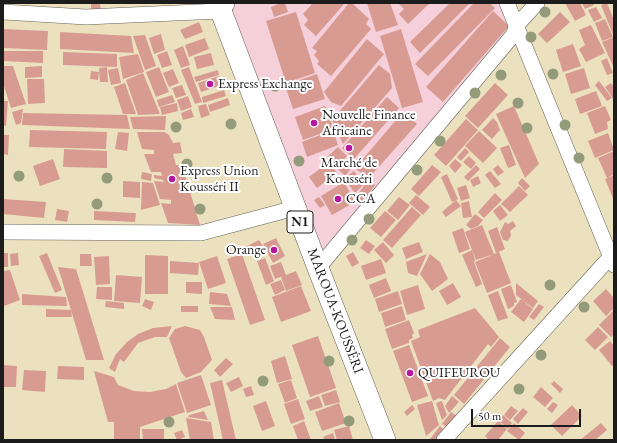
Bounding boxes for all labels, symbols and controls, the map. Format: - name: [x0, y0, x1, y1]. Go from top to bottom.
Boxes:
- place label: Express Exchange: [218, 76, 312, 92]
- marker: Express Exchange: [205, 79, 215, 89]
- place label: Nouvelle Finance Africaine: [322, 107, 415, 140]
- marker: Nouvelle Finance Africaine: [309, 118, 319, 128]
- marker: Marché de Kousséri: [344, 143, 354, 153]
- place label: Marché de Kousséri: [321, 155, 377, 188]
- place label: Express Union Kousséri II: [180, 163, 259, 196]
- marker: Express Union Kousséri II: [167, 174, 177, 184]
- place label: CCA: [346, 191, 376, 207]
- marker: CCA: [333, 194, 343, 204]
- road number: N1: [287, 211, 313, 233]
- place label: Orange: [226, 242, 266, 258]
- marker: Orange: [269, 245, 279, 255]
- street label: MAROUA-KOUSSÉRI: [303, 246, 367, 376]
- place label: QUIFEUROU: [418, 365, 500, 381]
- marker: QUIFEUROU: [405, 368, 415, 378]
- scale bar: [473, 401, 583, 427]
- text: 50 m: [478, 408, 501, 424]

